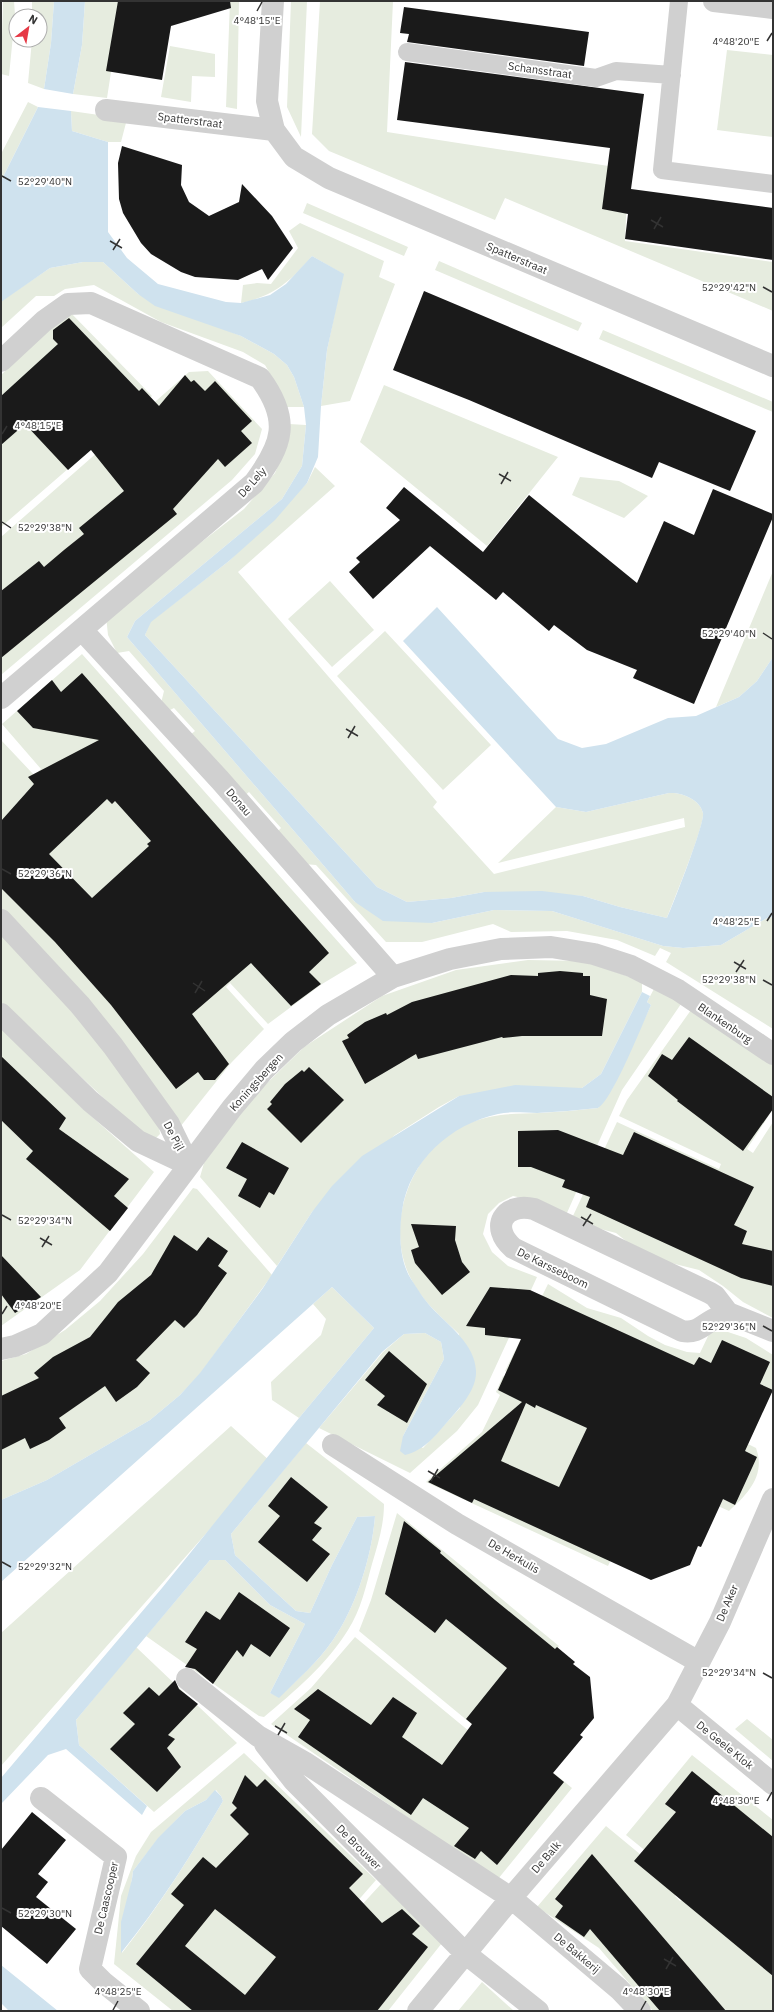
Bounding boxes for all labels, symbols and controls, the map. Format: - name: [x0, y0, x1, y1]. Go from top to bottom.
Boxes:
- north arrow: [8, 8, 48, 48]
- text: N: [26, 11, 40, 27]
- text: 4°48'15"E: [233, 14, 281, 27]
- text: 4°48'20"E: [712, 35, 760, 48]
- street label: Schansstraat: [507, 59, 573, 81]
- street label: Spatterstraat: [157, 109, 223, 131]
- text: 52°29'40"N: [18, 175, 72, 188]
- street label: Spatterstraat: [484, 239, 550, 277]
- text: 52°29'42"N: [702, 281, 756, 294]
- text: 4°48'15"E: [14, 419, 62, 432]
- street label: De Lely: [235, 464, 270, 500]
- text: 52°29'38"N: [18, 521, 72, 534]
- text: 52°29'40"N: [702, 627, 756, 640]
- street label: Donau: [223, 785, 255, 819]
- text: 52°29'36"N: [18, 867, 72, 880]
- text: 4°48'25"E: [712, 915, 760, 928]
- text: 52°29'38"N: [702, 973, 756, 986]
- street label: Blankenburg: [695, 1000, 755, 1046]
- street label: Koningsbergen: [226, 1050, 286, 1114]
- street label: De Pijl: [160, 1119, 188, 1153]
- text: 52°29'34"N: [18, 1214, 72, 1227]
- street label: De Karsseboom: [515, 1245, 591, 1291]
- text: 4°48'20"E: [14, 1299, 62, 1312]
- text: 52°29'36"N: [702, 1320, 756, 1333]
- street label: De Herkulis: [486, 1536, 542, 1576]
- text: 52°29'32"N: [18, 1560, 72, 1573]
- street label: De Aker: [713, 1582, 741, 1624]
- text: 52°29'34"N: [702, 1666, 756, 1679]
- street label: De Geele Klok: [694, 1718, 756, 1772]
- text: 4°48'30"E: [712, 1794, 760, 1807]
- street label: De Brouwer: [334, 1822, 384, 1872]
- street label: De Balk: [528, 1838, 564, 1876]
- street label: De Caascooper: [91, 1860, 121, 1936]
- text: 52°29'30"N: [18, 1907, 72, 1920]
- street label: De Bakkerij: [551, 1930, 603, 1976]
- text: 4°48'25"E: [94, 1985, 142, 1998]
- text: 4°48'30"E: [622, 1985, 670, 1998]

